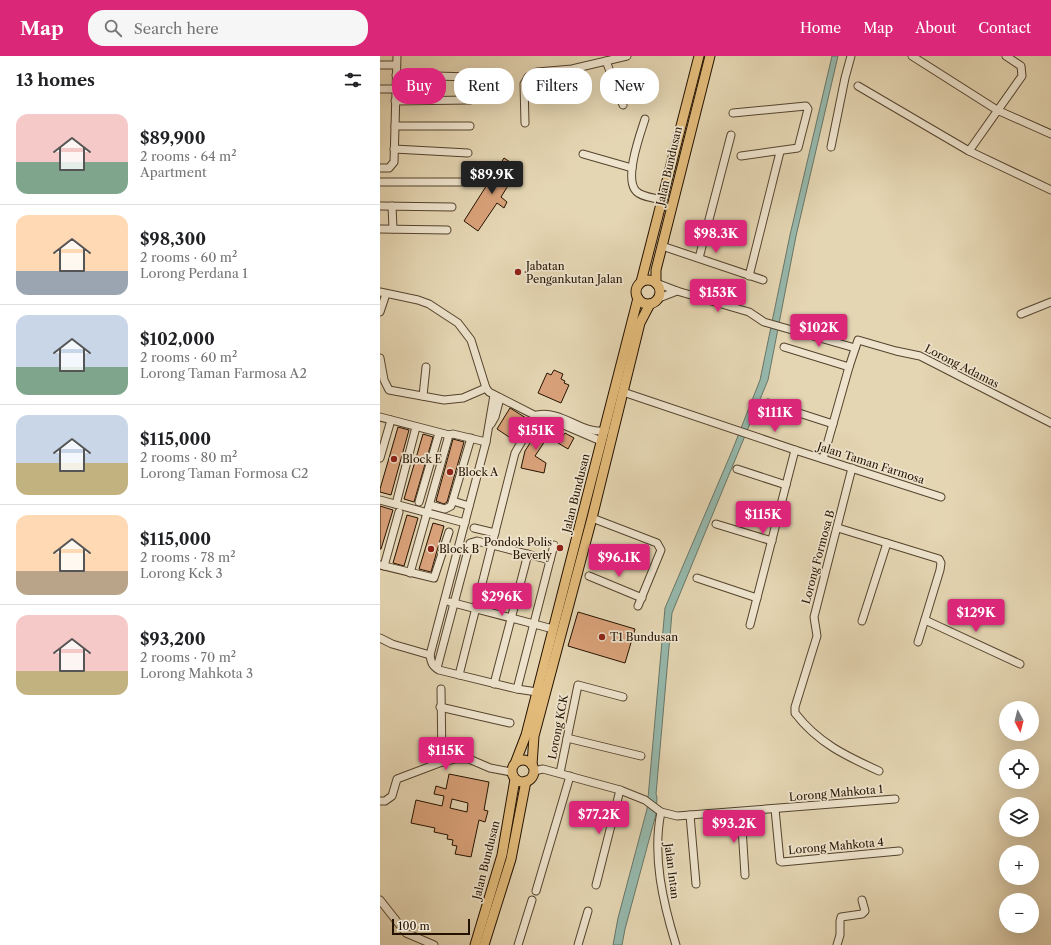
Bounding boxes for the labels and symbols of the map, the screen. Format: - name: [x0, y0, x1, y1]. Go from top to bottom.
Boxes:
- street label: Jalan Bundusan: [653, 125, 685, 209]
- pin: $89.9K: [459, 161, 525, 195]
- pin: $98.3K: [683, 220, 749, 254]
- place label: Jabatan Pengankutan Jalan: [524, 259, 623, 286]
- marker: Jabatan Pengankutan Jalan: [513, 267, 523, 277]
- pin: $153K: [690, 279, 746, 313]
- pin: $102K: [791, 314, 847, 348]
- street label: Lorong Adamas: [922, 341, 1002, 391]
- pin: $111K: [747, 399, 803, 433]
- pin: $151K: [508, 417, 564, 451]
- street label: Jalan Taman Farmosa: [814, 438, 926, 487]
- place label: Block E: [402, 452, 442, 466]
- street label: Jalan Bundusan: [559, 452, 593, 536]
- marker: Block E: [389, 454, 399, 464]
- place label: Block A: [458, 465, 499, 479]
- marker: Block A: [445, 467, 455, 477]
- pin: $115K: [735, 501, 791, 535]
- street label: Lorong Formosa B: [799, 508, 837, 606]
- place label: Pondok Polis Beverly: [484, 535, 553, 562]
- place label: Block B: [439, 542, 479, 556]
- marker: Pondok Polis Beverly: [555, 543, 565, 553]
- marker: Block B: [426, 544, 436, 554]
- pin: $96.1K: [586, 544, 652, 578]
- pin: $296K: [474, 583, 530, 617]
- pin: $129K: [948, 599, 1004, 633]
- place label: T1 Bundusan: [610, 630, 678, 644]
- marker: T1 Bundusan: [597, 632, 607, 642]
- street label: Lorong KCK: [545, 693, 571, 761]
- north arrow: [999, 701, 1039, 741]
- pin: $115K: [418, 737, 474, 771]
- street label: Lorong Mahkota 1: [788, 782, 884, 804]
- pin: $77.2K: [566, 801, 632, 835]
- pin: $93.2K: [701, 810, 767, 844]
- street label: Jalan Bundusan: [469, 819, 503, 903]
- street label: Lorong Mahkota 4: [788, 835, 884, 857]
- street label: Jalan Intan: [661, 840, 682, 900]
- scale bar: [392, 917, 470, 936]

